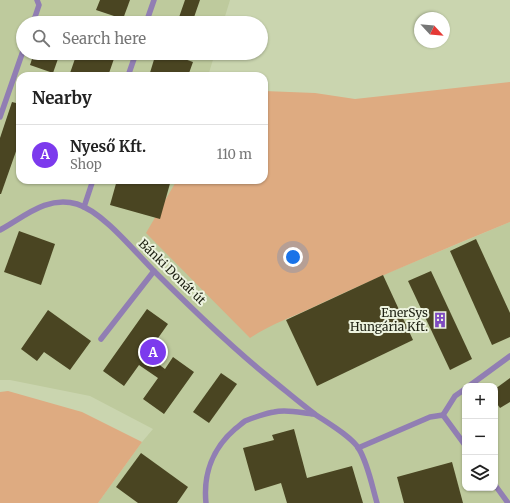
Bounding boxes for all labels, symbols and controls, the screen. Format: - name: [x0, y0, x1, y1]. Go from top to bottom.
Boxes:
- north arrow: [414, 12, 450, 48]
- search box: [16, 16, 268, 60]
- icon: search: [30, 27, 52, 49]
- text: Search here: [62, 29, 146, 48]
- text: Nearby: [32, 87, 92, 109]
- text: Nyeső Kft.: [70, 137, 146, 156]
- text: A: [40, 146, 50, 163]
- text: 110 m: [217, 146, 252, 163]
- text: Shop: [70, 156, 102, 173]
- street label: Bánki Donát út: [136, 236, 209, 308]
- your location: [283, 247, 303, 267]
- place label: EnerSys Hungária Kft.: [350, 305, 428, 334]
- building icon: EnerSys Hungária Kft.: [431, 311, 449, 329]
- pin: A: [140, 337, 166, 367]
- map controls: [462, 383, 498, 491]
- button: +: [462, 383, 498, 419]
- button: −: [462, 419, 498, 455]
- button: layers: [462, 455, 498, 491]

